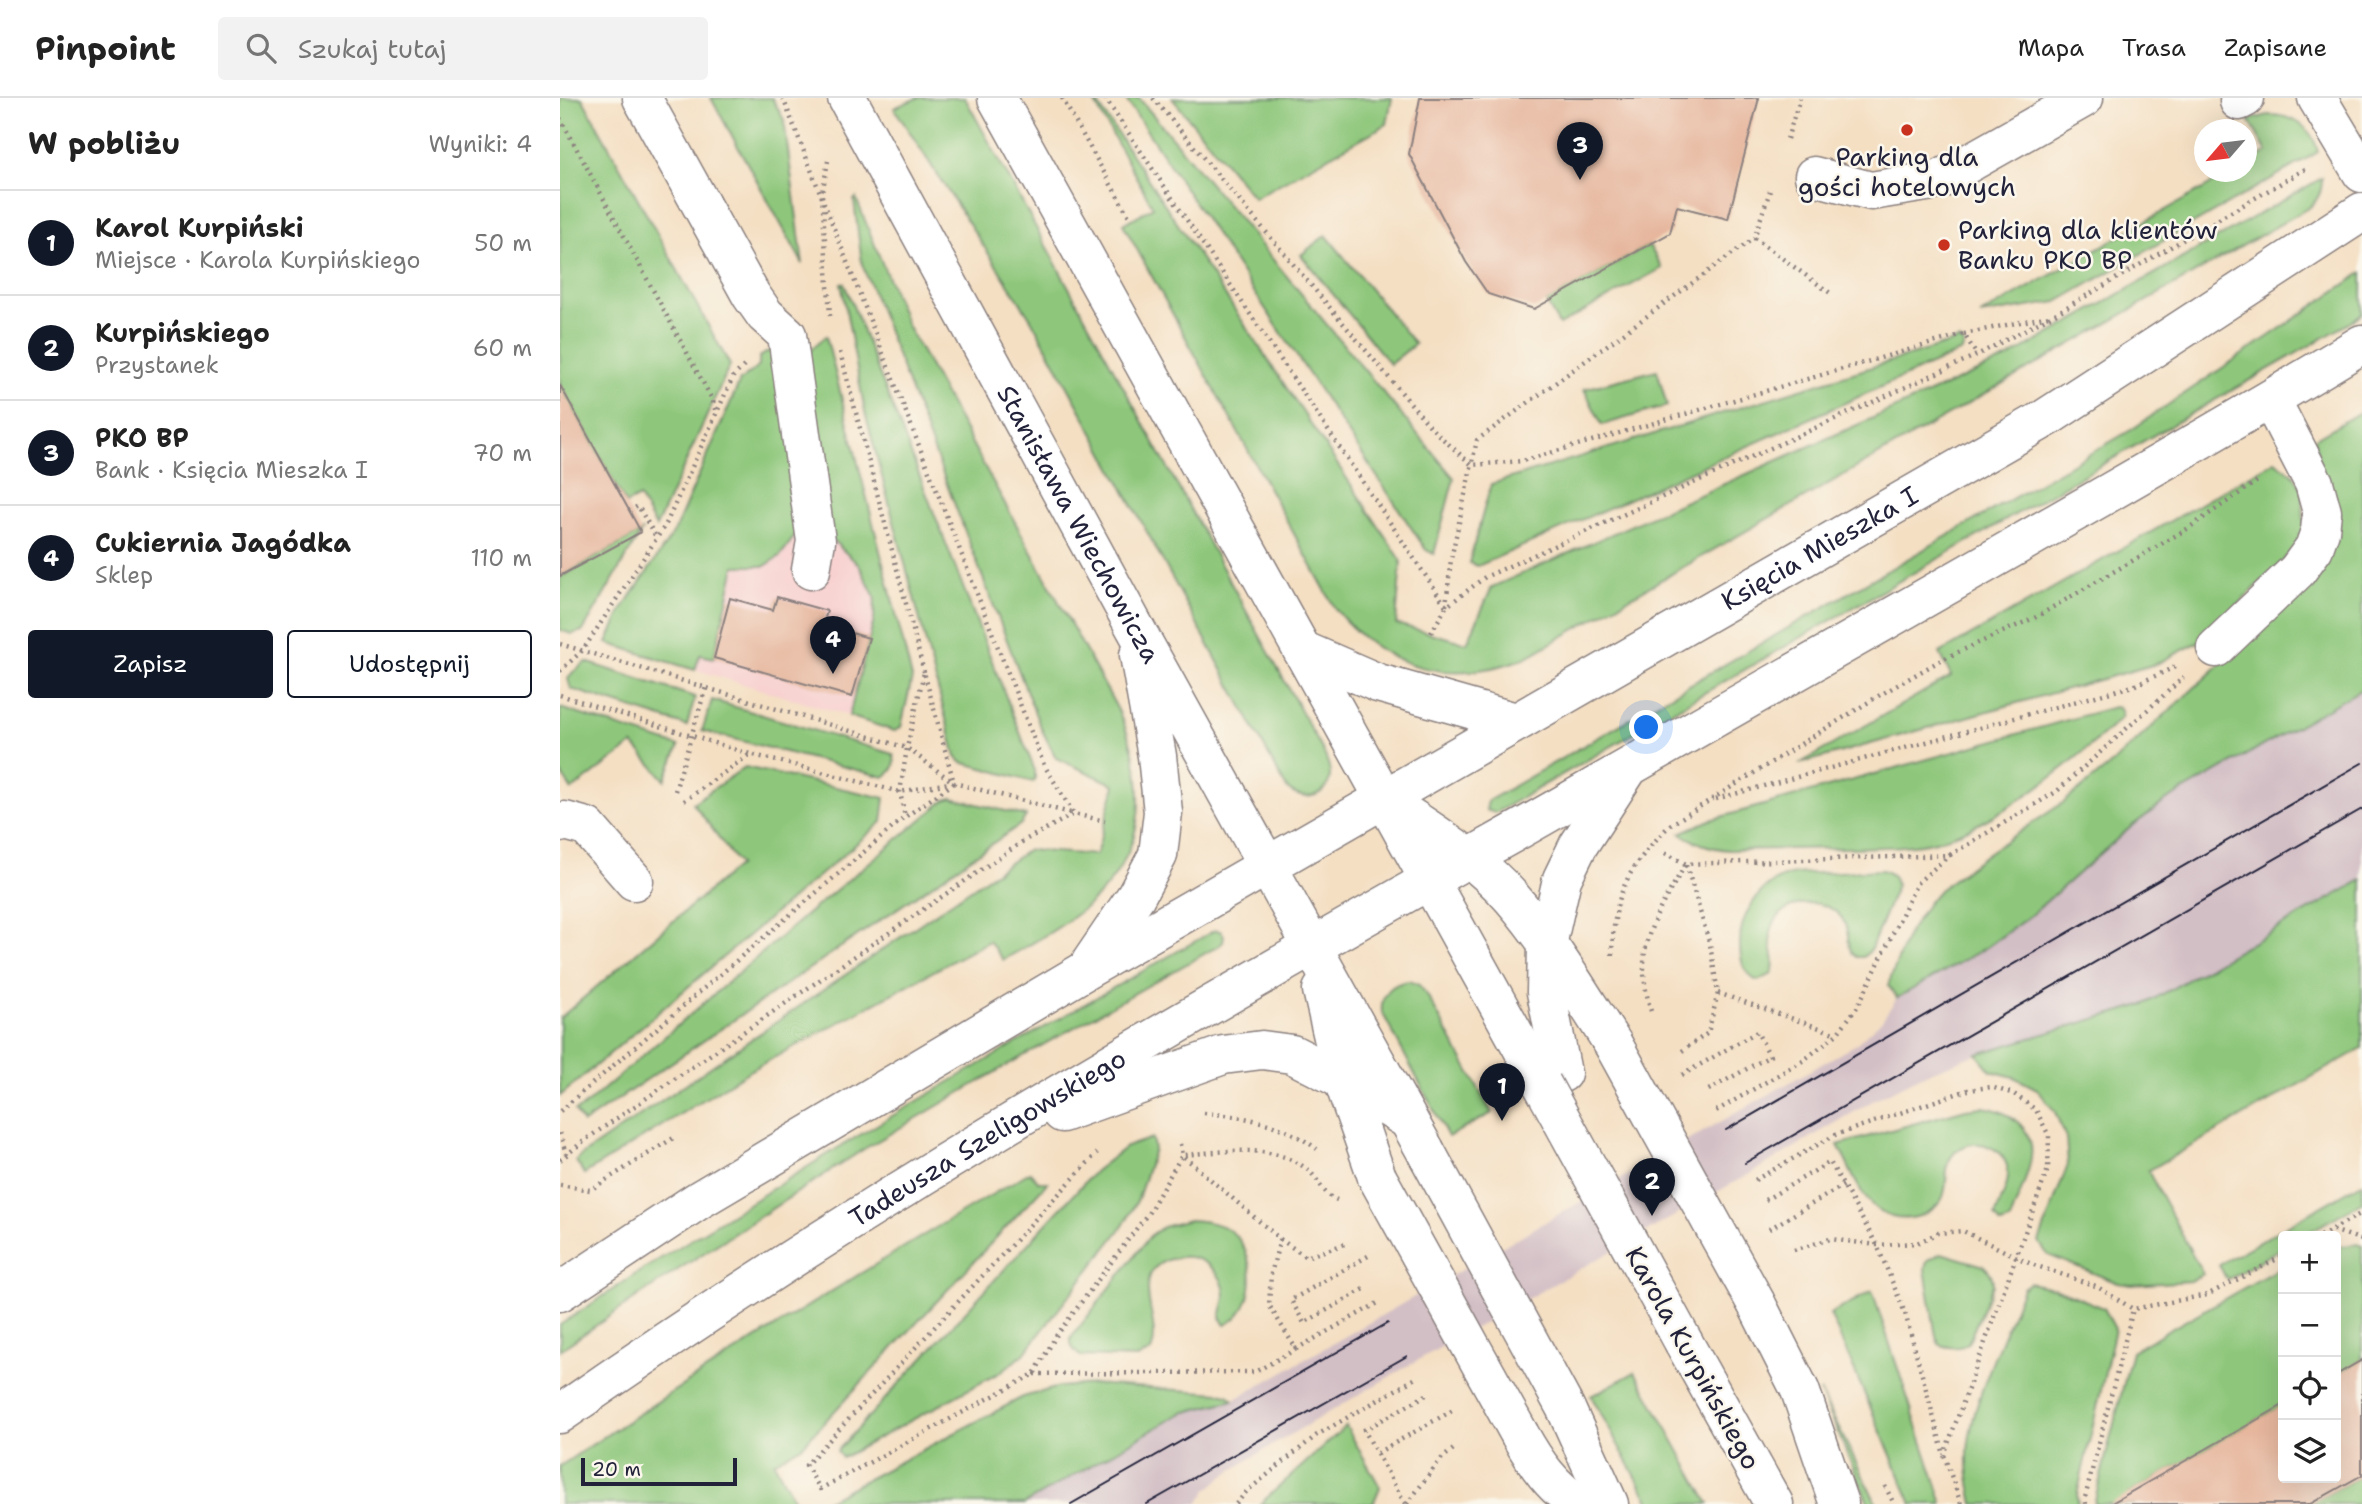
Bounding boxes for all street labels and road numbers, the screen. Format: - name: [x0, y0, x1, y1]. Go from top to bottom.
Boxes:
- street label: Stanisława Wiechowicza: [989, 379, 1169, 669]
- street label: Księcia Mieszka I: [1714, 477, 1924, 618]
- street label: Tadeusza Szeligowskiego: [842, 1040, 1132, 1235]
- street label: Karola Kurpińskiego: [1618, 1240, 1769, 1476]

